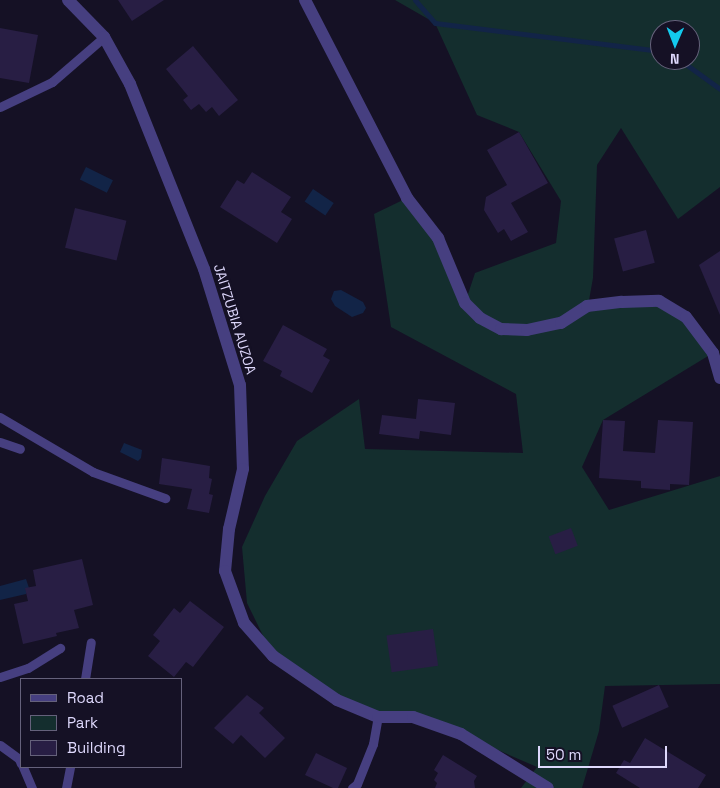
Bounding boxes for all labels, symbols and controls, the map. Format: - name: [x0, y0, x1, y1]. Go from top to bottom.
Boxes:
- north arrow: [650, 20, 700, 70]
- text: N: [670, 50, 680, 68]
- street label: JAITZUBIA AUZOA: [210, 262, 260, 376]
- legend: [20, 678, 182, 768]
- text: Road: [67, 688, 104, 707]
- text: Park: [67, 713, 98, 732]
- scale bar: [540, 736, 669, 768]
- text: Building: [67, 738, 126, 757]
- text: 50 m: [546, 745, 581, 764]

